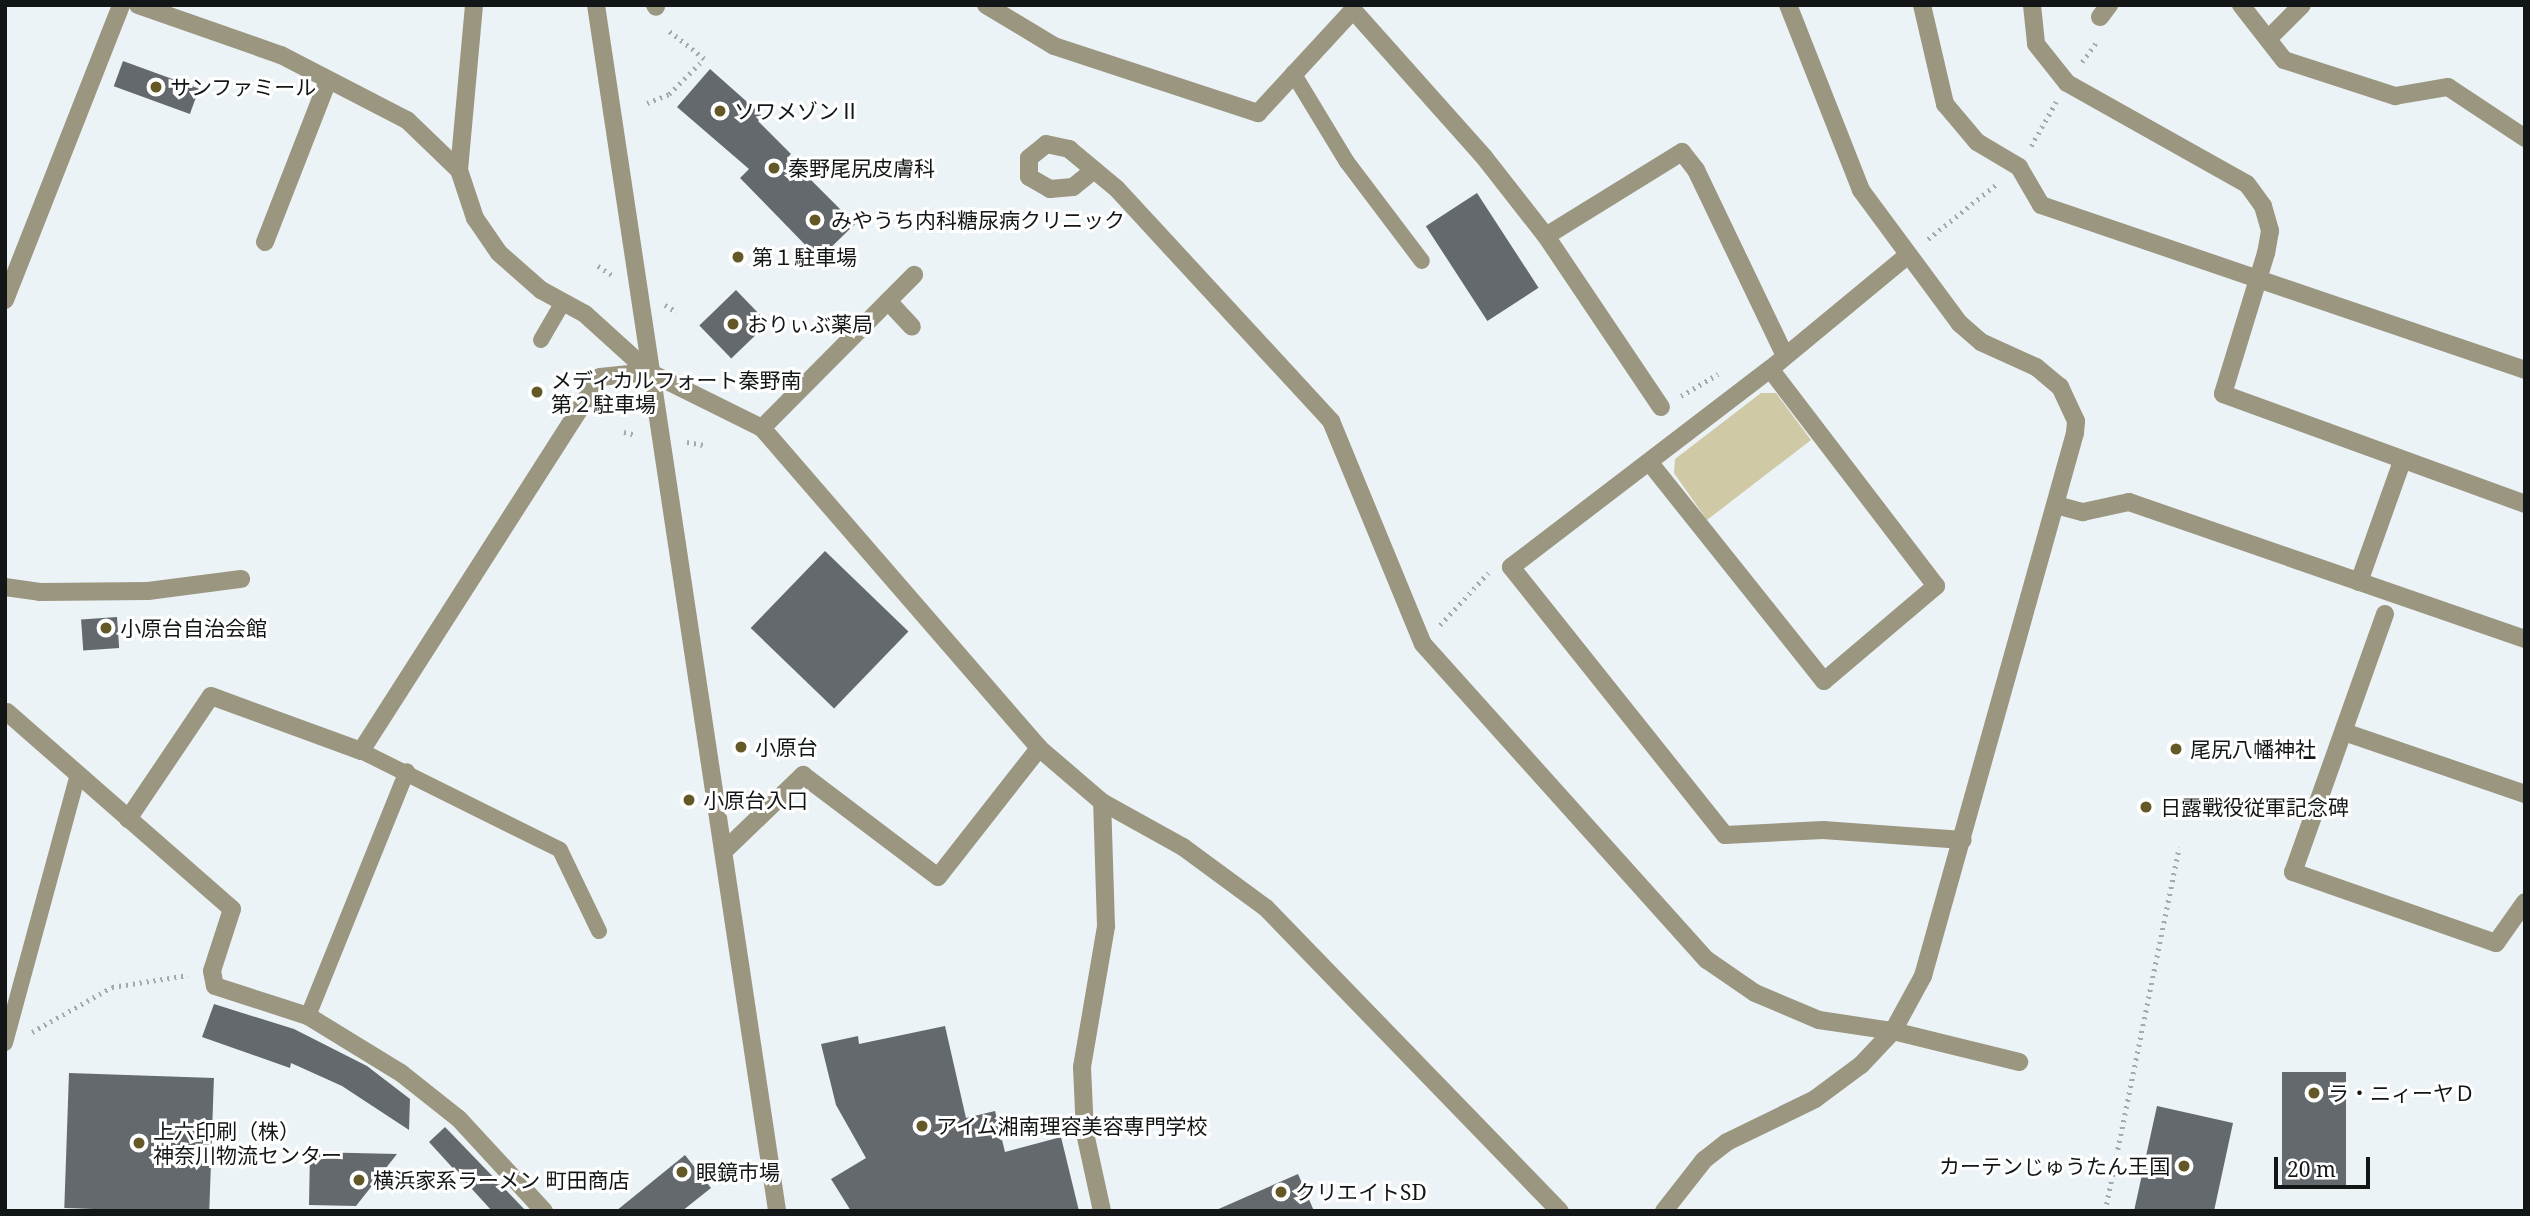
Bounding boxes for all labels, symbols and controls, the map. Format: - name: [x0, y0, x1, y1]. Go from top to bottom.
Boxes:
- place label: サンファミール: [170, 74, 317, 100]
- marker: サンファミール: [148, 79, 164, 95]
- place label: ソワメゾンⅡ: [734, 98, 860, 124]
- marker: ソワメゾンⅡ: [712, 103, 728, 119]
- place label: 秦野尾尻皮膚科: [788, 155, 935, 181]
- marker: 秦野尾尻皮膚科: [766, 160, 782, 176]
- place label: みやうち内科糖尿病クリニック: [831, 207, 1125, 233]
- marker: みやうち内科糖尿病クリニック: [805, 210, 825, 230]
- place label: 第１駐車場: [752, 244, 857, 270]
- marker: 第１駐車場: [730, 249, 746, 265]
- place label: おりぃぶ薬局: [747, 311, 873, 337]
- marker: おりぃぶ薬局: [725, 316, 741, 332]
- place label: メディカルフォート秦野南 第２駐車場: [551, 367, 803, 417]
- marker: メディカルフォート秦野南 第２駐車場: [529, 384, 545, 400]
- place label: 小原台自治会館: [120, 615, 267, 641]
- marker: 小原台自治会館: [98, 620, 114, 636]
- place label: 小原台: [755, 734, 818, 760]
- place label: 尾尻八幡神社: [2190, 736, 2316, 762]
- marker: 小原台: [733, 739, 749, 755]
- marker: 尾尻八幡神社: [2168, 741, 2184, 757]
- place label: 小原台入口: [703, 787, 808, 813]
- marker: 小原台入口: [681, 792, 697, 808]
- place label: 日露戰役従軍記念碑: [2160, 794, 2349, 820]
- marker: 日露戰役従軍記念碑: [2138, 799, 2154, 815]
- place label: ラ・ニィーヤＤ: [2328, 1080, 2475, 1106]
- marker: ラ・ニィーヤＤ: [2306, 1085, 2322, 1101]
- place label: アイム湘南理容美容専門学校: [936, 1113, 1209, 1139]
- place label: 上六印刷（株） 神奈川物流センター: [153, 1118, 342, 1168]
- marker: アイム湘南理容美容専門学校: [914, 1118, 930, 1134]
- marker: 上六印刷（株） 神奈川物流センター: [131, 1135, 147, 1151]
- scale bar: [2278, 1142, 2374, 1186]
- place label: カーテンじゅうたん王国: [1939, 1153, 2170, 1179]
- text: 20 m: [2287, 1155, 2336, 1183]
- marker: カーテンじゅうたん王国: [2176, 1158, 2192, 1174]
- place label: 眼鏡市場: [696, 1159, 780, 1185]
- marker: 眼鏡市場: [674, 1164, 690, 1180]
- place label: 横浜家系ラーメン 町田商店: [373, 1167, 630, 1193]
- marker: 横浜家系ラーメン 町田商店: [351, 1172, 367, 1188]
- place label: クリエイトSD: [1295, 1179, 1427, 1205]
- marker: クリエイトSD: [1273, 1184, 1289, 1200]

